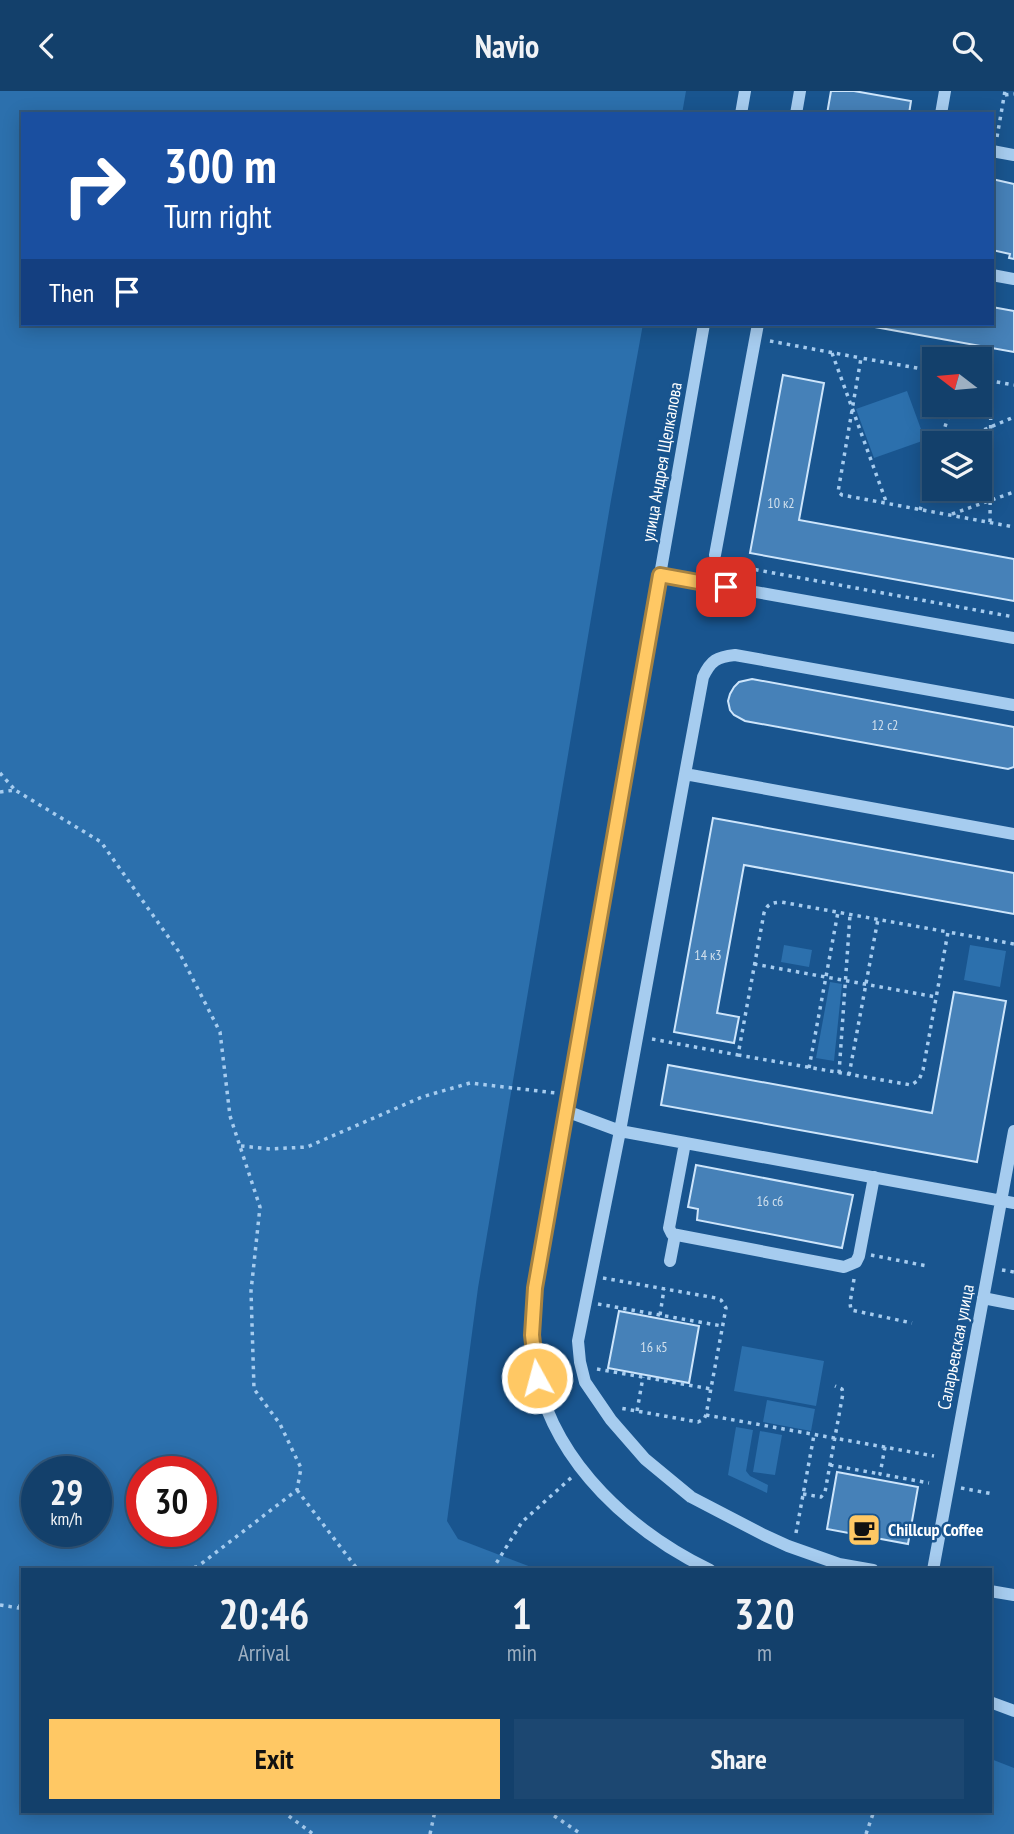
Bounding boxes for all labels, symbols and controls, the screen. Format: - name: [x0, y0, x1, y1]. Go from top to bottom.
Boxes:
- text: Navio: [475, 25, 539, 67]
- icon: back: [28, 27, 66, 65]
- icon: search: [948, 27, 986, 65]
- text: 300 m: [164, 133, 277, 197]
- icon: right: [49, 140, 140, 231]
- text: Turn right: [164, 195, 272, 237]
- icon: arrive: [108, 273, 146, 311]
- text: Then: [49, 276, 94, 309]
- north arrow: [922, 347, 992, 417]
- map controls: [922, 347, 992, 501]
- street label: улица Андрея Щелкалова: [636, 380, 687, 544]
- button: layers: [922, 431, 992, 501]
- house number: 10 к2: [767, 494, 795, 512]
- pin: [696, 557, 756, 617]
- icon: arrive: [707, 568, 745, 606]
- house number: 12 с2: [872, 716, 898, 734]
- house number: 14 к3: [694, 946, 722, 964]
- house number: 16 с6: [757, 1192, 783, 1210]
- street label: Саларьевская улица: [932, 1282, 979, 1412]
- house number: 16 к5: [640, 1338, 668, 1356]
- position arrow: [500, 1341, 574, 1415]
- speed limit sign: 30: [126, 1456, 217, 1547]
- text: 29: [50, 1469, 83, 1515]
- text: km/h: [51, 1507, 82, 1530]
- cafe icon: Chillcup Coffee: [845, 1511, 883, 1549]
- place label: Chillcup Coffee: [888, 1518, 984, 1541]
- text: 20:46: [218, 1586, 309, 1641]
- text: 1: [512, 1586, 532, 1641]
- text: 320: [734, 1586, 795, 1641]
- text: Arrival: [238, 1638, 290, 1667]
- text: min: [507, 1638, 537, 1667]
- text: m: [757, 1638, 772, 1667]
- button: Exit: [49, 1719, 500, 1799]
- button: Share: [514, 1719, 964, 1799]

